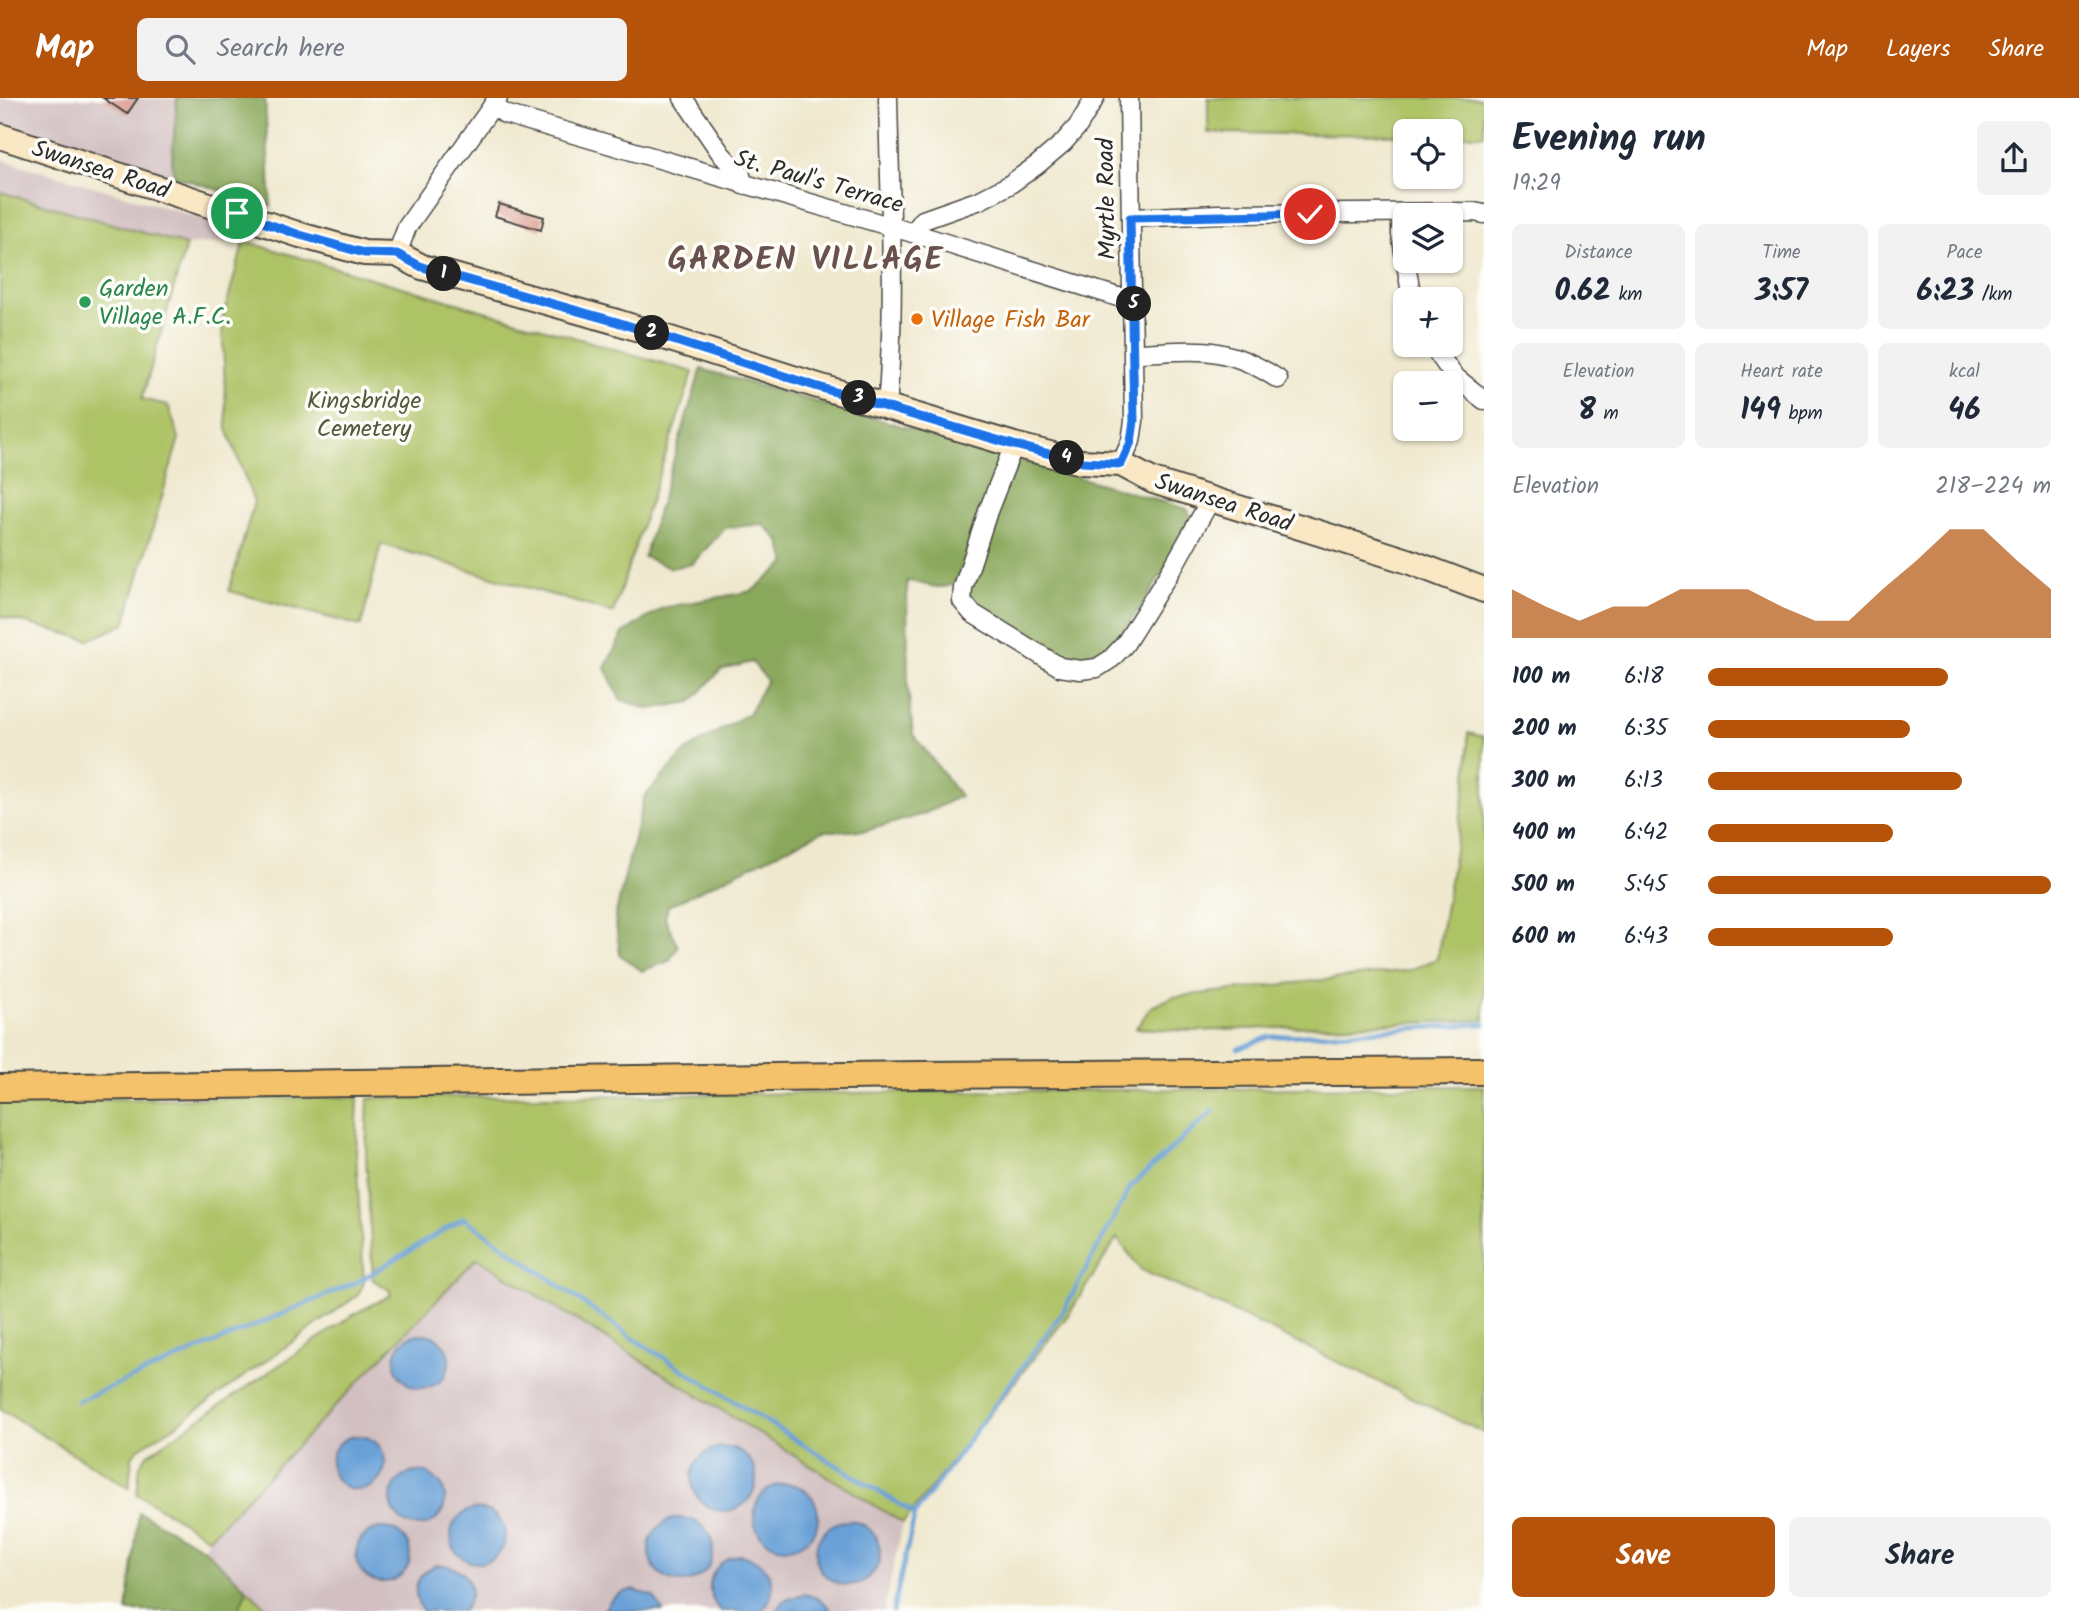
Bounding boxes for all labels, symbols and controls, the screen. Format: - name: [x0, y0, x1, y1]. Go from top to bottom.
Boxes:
- search box: [137, 18, 627, 81]
- text: Map: [35, 23, 95, 76]
- text: Search here: [217, 28, 345, 70]
- icon: search: [161, 30, 199, 68]
- text: Map: [1806, 30, 1848, 69]
- text: Layers: [1886, 30, 1950, 69]
- text: Share: [1988, 30, 2044, 69]
- text: Evening run: [1512, 110, 1706, 170]
- map controls: [1393, 119, 1463, 441]
- button: locate: [1393, 119, 1463, 189]
- button: share: [1977, 121, 2051, 195]
- street label: Swansea Road: [27, 130, 176, 211]
- street label: Myrtle Road: [1087, 137, 1128, 260]
- street label: St. Paul's Terrace: [729, 140, 908, 225]
- text: 19:29: [1512, 166, 1561, 202]
- pin: [207, 183, 267, 243]
- pin: [1280, 184, 1340, 244]
- icon: arrive: [218, 194, 256, 232]
- icon: check: [1291, 195, 1329, 233]
- button: layers: [1393, 203, 1463, 273]
- district label: GARDEN VILLAGE: [668, 235, 944, 286]
- text: Distance: [1564, 238, 1633, 268]
- text: Time: [1762, 238, 1801, 268]
- text: Pace: [1946, 238, 1983, 268]
- pin: 1: [426, 256, 462, 292]
- text: 1: [441, 258, 446, 288]
- text: 0.62: [1555, 268, 1611, 316]
- text: 3:57: [1755, 268, 1808, 316]
- text: 6:23: [1917, 268, 1974, 316]
- place label: Garden Village A.F.C.: [99, 270, 231, 337]
- text: km: [1611, 280, 1642, 310]
- text: /km: [1974, 280, 2012, 310]
- pin: 5: [1116, 286, 1152, 322]
- button: +: [1393, 287, 1463, 357]
- text: 5: [1129, 288, 1138, 318]
- marker: Garden Village A.F.C.: [77, 294, 93, 310]
- place label: Village Fish Bar: [931, 301, 1092, 340]
- marker: Village Fish Bar: [909, 311, 925, 327]
- pin: 2: [634, 316, 670, 350]
- text: 2: [646, 317, 657, 347]
- text: Elevation: [1563, 357, 1634, 387]
- text: Heart rate: [1740, 357, 1823, 387]
- text: kcal: [1949, 357, 1980, 387]
- button: −: [1393, 371, 1463, 441]
- pin: 3: [842, 380, 876, 416]
- park label: Kingsbridge Cemetery: [307, 382, 422, 449]
- text: 3: [853, 382, 864, 412]
- text: 8: [1578, 387, 1596, 435]
- text: 149: [1740, 387, 1781, 435]
- text: 46: [1948, 387, 1981, 435]
- text: m: [1596, 399, 1619, 429]
- text: bpm: [1781, 399, 1823, 429]
- pin: 4: [1050, 440, 1084, 476]
- text: 4: [1061, 442, 1072, 472]
- street label: Swansea Road: [1150, 463, 1299, 544]
- text: Elevation: [1512, 469, 1599, 505]
- text: 218–224 m: [1936, 469, 2051, 505]
- text: 100 m: [1512, 659, 1570, 695]
- text: 6:18: [1624, 659, 1664, 695]
- text: 200 m: [1512, 711, 1577, 747]
- text: 6:35: [1624, 711, 1668, 747]
- text: 300 m: [1512, 763, 1576, 799]
- text: 6:13: [1624, 763, 1663, 799]
- text: 400 m: [1512, 815, 1576, 851]
- text: 6:42: [1624, 815, 1668, 851]
- text: 500 m: [1512, 867, 1575, 903]
- text: 5:45: [1624, 867, 1667, 903]
- text: 600 m: [1512, 919, 1576, 955]
- text: 6:43: [1624, 919, 1668, 955]
- button: Save: [1512, 1517, 1775, 1597]
- button: Share: [1789, 1517, 2051, 1597]

